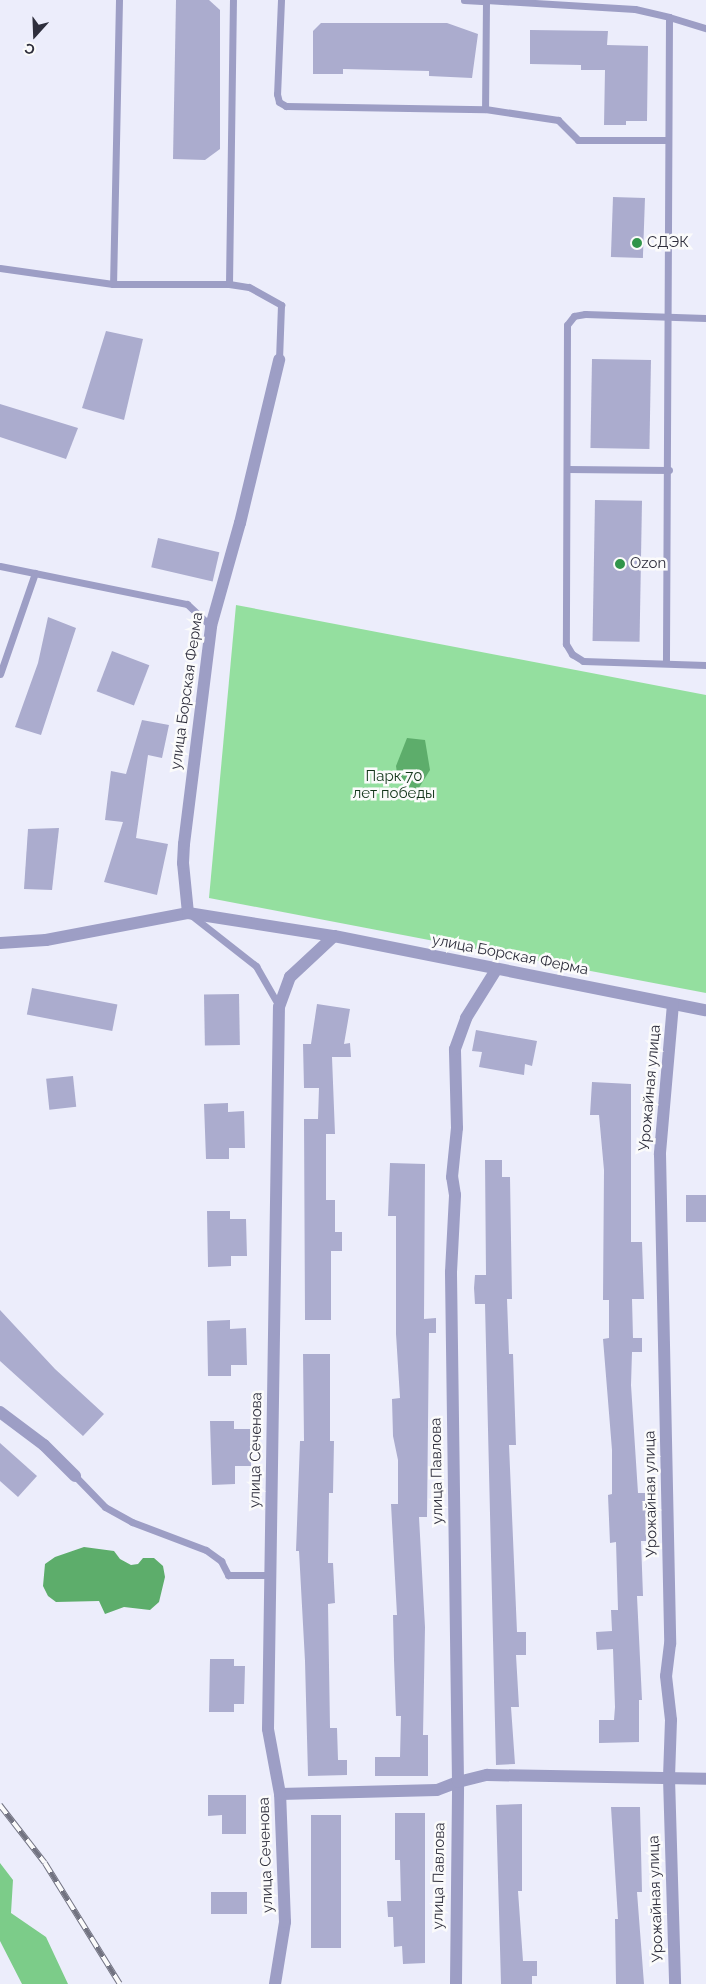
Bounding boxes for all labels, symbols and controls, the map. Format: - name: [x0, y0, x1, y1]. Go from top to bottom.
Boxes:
- north arrow: [10, 10, 60, 60]
- text: С: [23, 40, 37, 58]
- place label: СДЭК: [647, 234, 689, 252]
- marker: СДЭК: [631, 237, 643, 249]
- place label: Ozon: [630, 555, 666, 573]
- marker: Ozon: [614, 558, 626, 570]
- street label: улица Борская Ферма: [167, 611, 207, 771]
- park label: Парк 70 лет победы: [353, 767, 435, 802]
- street label: улица Борская Ферма: [430, 931, 590, 979]
- street label: Урожайная улица: [635, 1024, 665, 1152]
- street label: улица Сеченова: [246, 1392, 266, 1508]
- street label: улица Павлова: [427, 1417, 447, 1525]
- street label: Урожайная улица: [641, 1430, 661, 1558]
- street label: улица Сеченова: [255, 1797, 277, 1913]
- street label: улица Павлова: [429, 1822, 449, 1930]
- street label: Урожайная улица: [645, 1835, 667, 1963]

